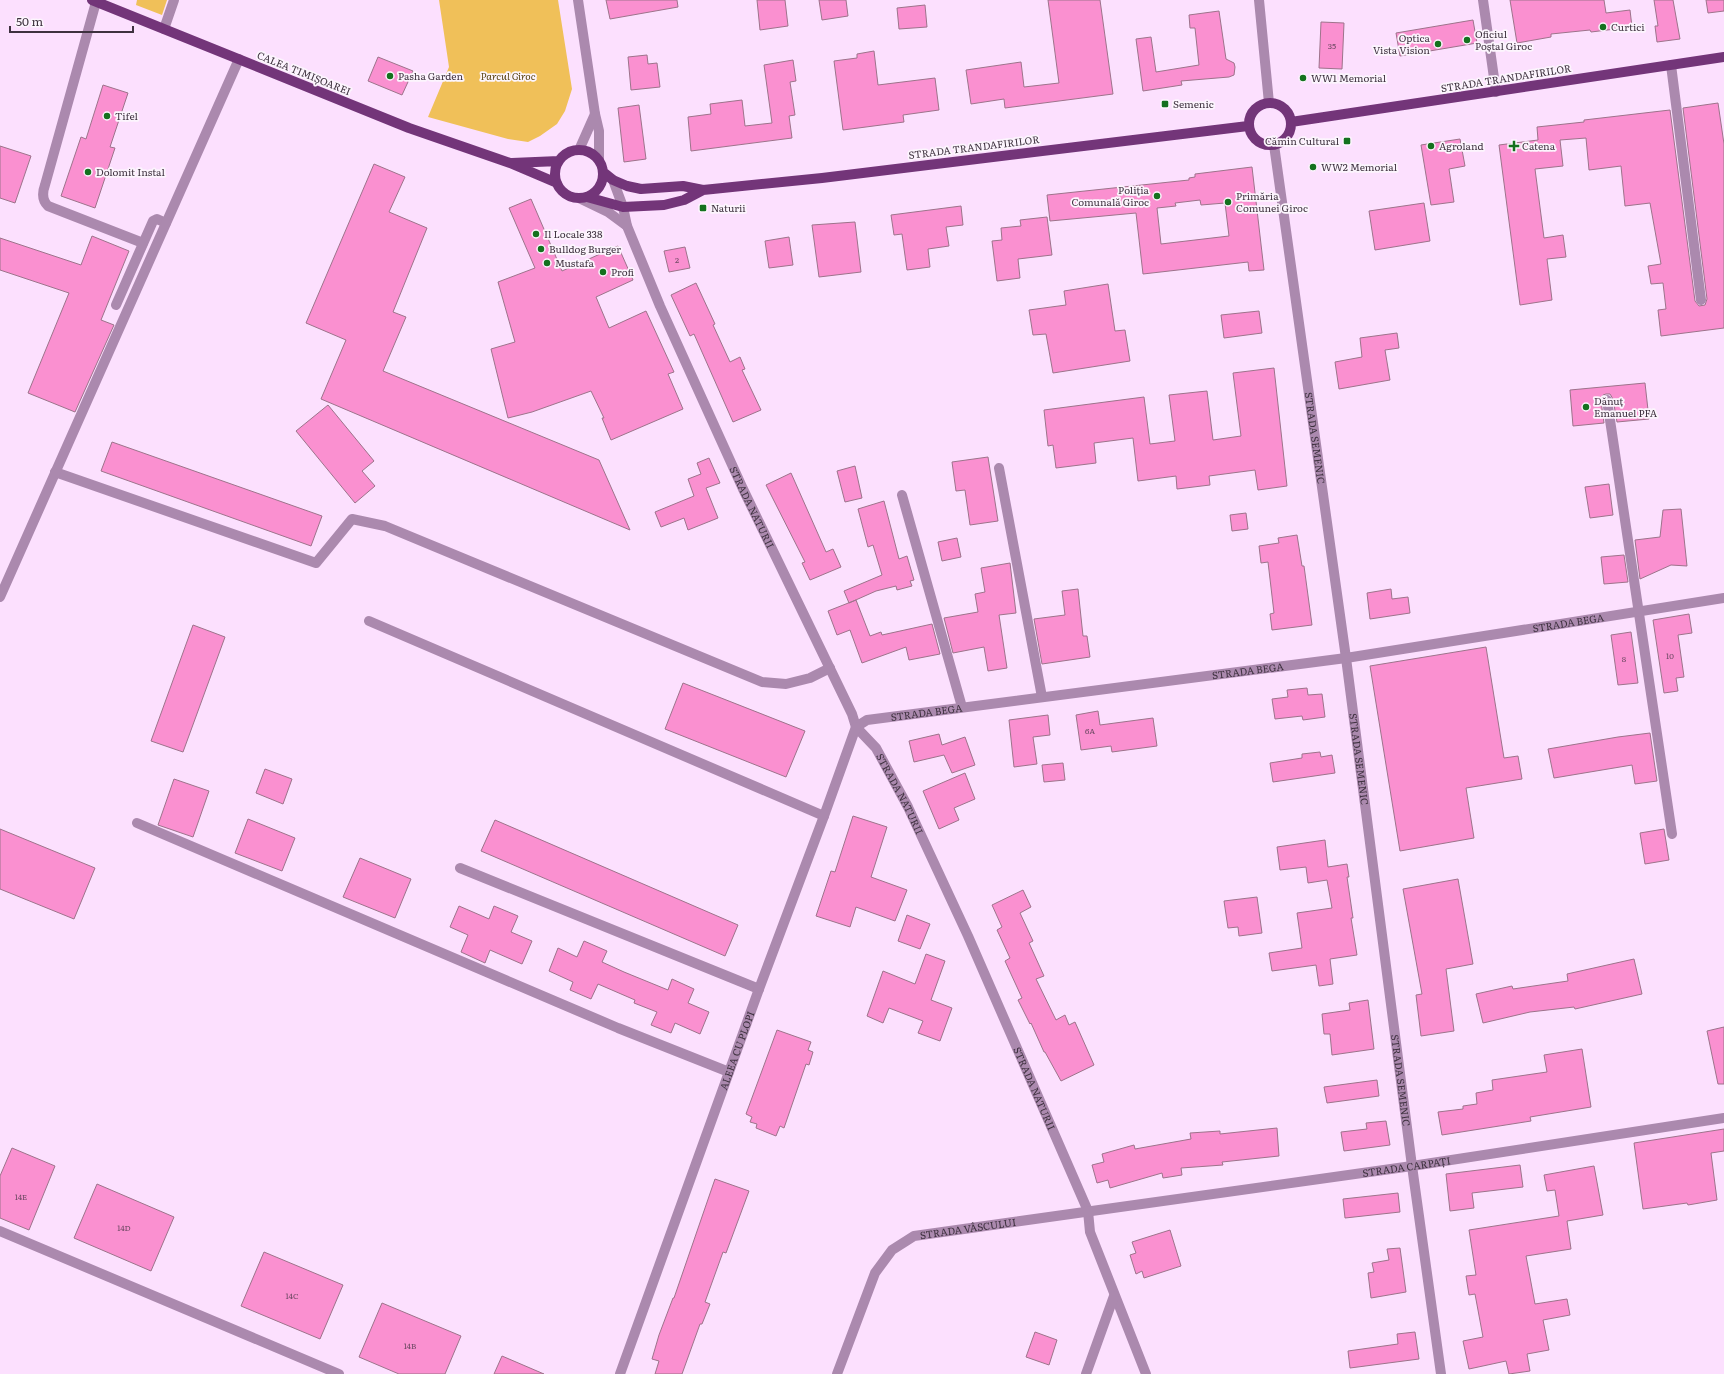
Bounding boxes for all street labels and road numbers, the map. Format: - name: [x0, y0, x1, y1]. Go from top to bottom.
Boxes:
- street label: CALEA TIMIȘOAREI: [255, 47, 353, 98]
- street label: STRADA TRANDAFIRILOR: [1440, 60, 1572, 95]
- street label: STRADA TRANDAFIRILOR: [908, 131, 1040, 162]
- street label: STRADA SEMENIC: [1302, 391, 1329, 485]
- street label: STRADA NATURII: [727, 463, 779, 551]
- street label: STRADA BEGA: [1531, 609, 1606, 635]
- street label: STRADA BEGA: [1211, 658, 1285, 682]
- street label: STRADA BEGA: [890, 700, 964, 724]
- street label: STRADA SEMENIC: [1346, 712, 1373, 806]
- street label: STRADA NATURII: [873, 750, 928, 837]
- street label: ALEEA CU PLOPI: [715, 1009, 757, 1092]
- street label: STRADA SEMENIC: [1388, 1034, 1415, 1127]
- street label: STRADA NATURII: [1010, 1044, 1060, 1132]
- street label: STRADA CARPAȚI: [1361, 1152, 1452, 1180]
- street label: STRADA VÂSCULUI: [919, 1214, 1017, 1242]

